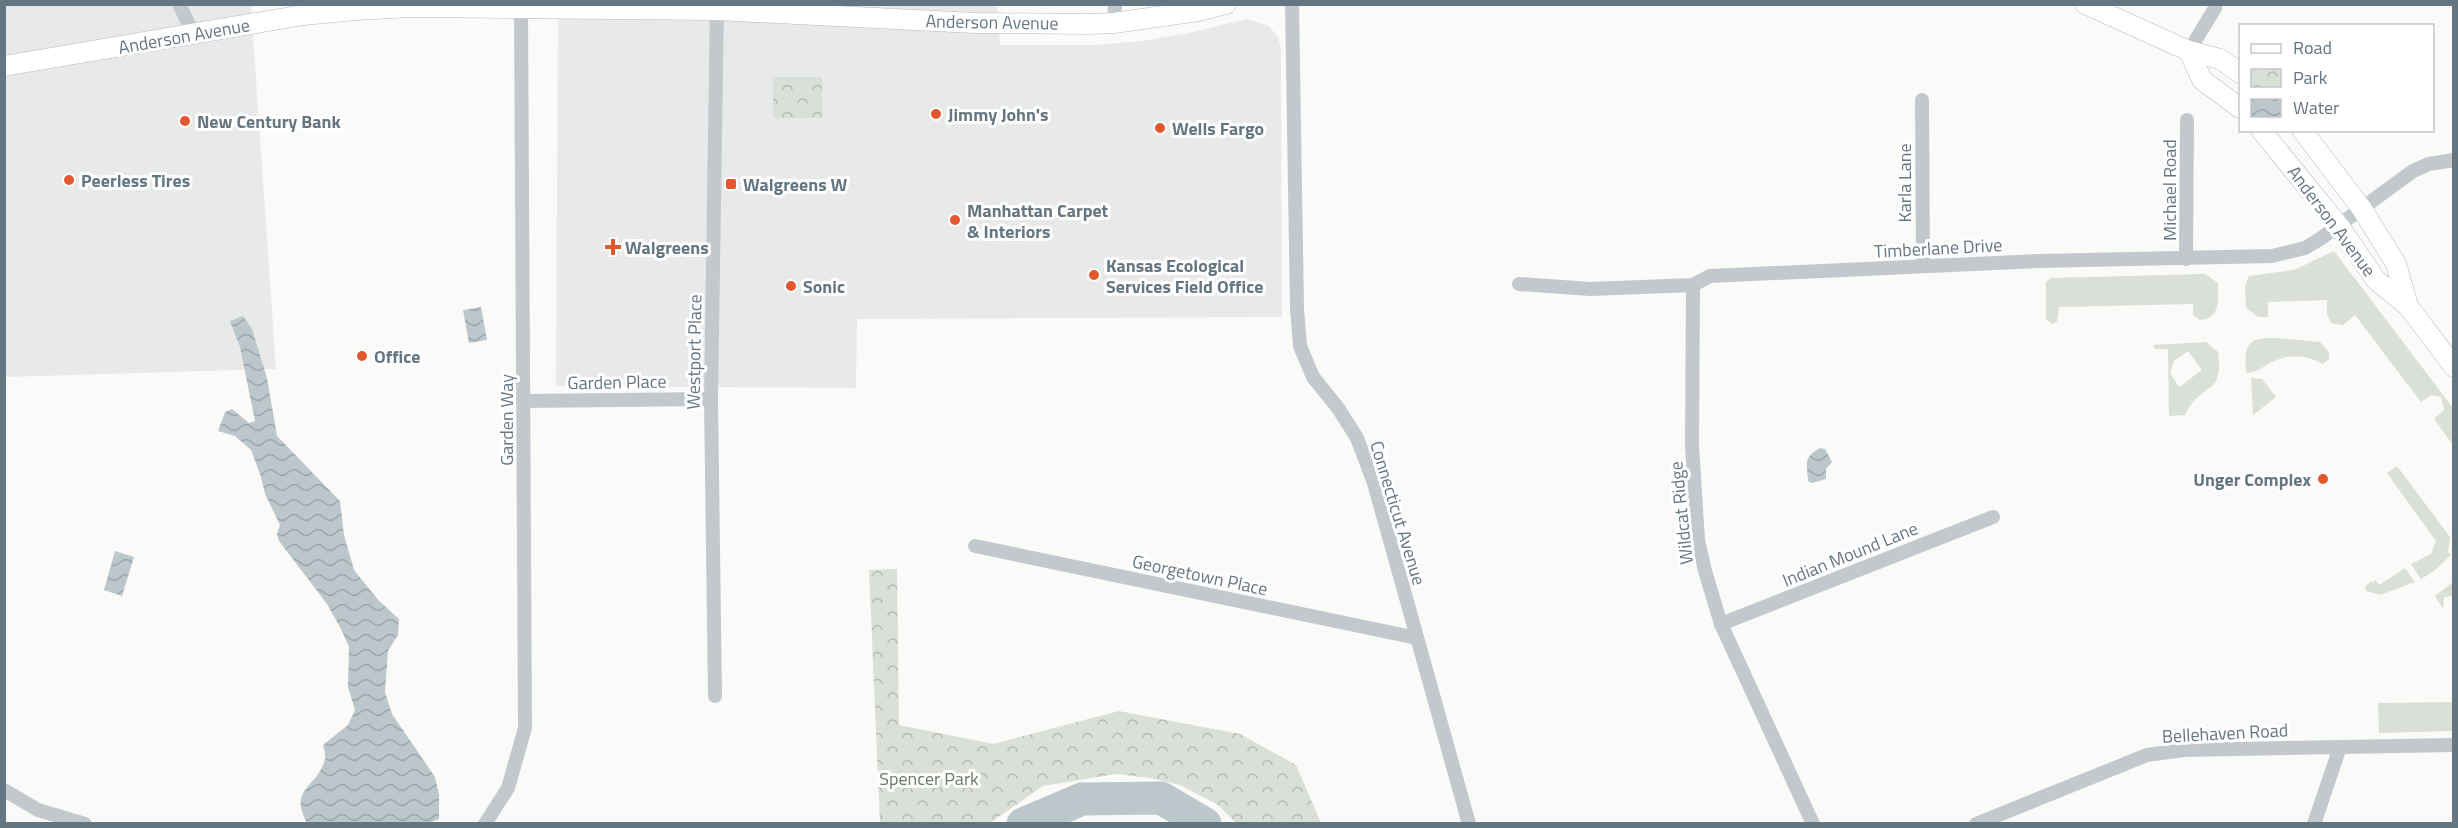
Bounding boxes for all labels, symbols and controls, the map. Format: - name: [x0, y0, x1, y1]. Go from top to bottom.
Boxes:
- street label: Anderson Avenue: [925, 7, 1059, 37]
- street label: Anderson Avenue: [116, 11, 252, 61]
- legend: [2239, 24, 2434, 132]
- text: Road: [2293, 34, 2332, 61]
- text: Park: [2293, 64, 2328, 91]
- text: Water: [2293, 94, 2339, 121]
- place label: Jimmy John's: [948, 101, 1049, 128]
- marker: Jimmy John's: [929, 107, 943, 121]
- place label: New Century Bank: [197, 108, 341, 135]
- marker: New Century Bank: [178, 114, 192, 128]
- place label: Wells Fargo: [1172, 115, 1264, 142]
- marker: Wells Fargo: [1153, 121, 1167, 135]
- street label: Michael Road: [2156, 139, 2183, 241]
- street label: Karla Lane: [1891, 143, 1918, 223]
- street label: Anderson Avenue: [2281, 160, 2383, 282]
- place label: Peerless Tires: [81, 167, 190, 194]
- place label: Walgreens W: [743, 171, 848, 198]
- marker: Peerless Tires: [62, 173, 76, 187]
- marker: Walgreens W: [724, 177, 738, 191]
- place label: Manhattan Carpet & Interiors: [967, 197, 1109, 245]
- marker: Manhattan Carpet & Interiors: [948, 213, 962, 227]
- street label: Timberlane Drive: [1873, 231, 2003, 265]
- place label: Walgreens: [625, 234, 709, 261]
- marker: Walgreens: [606, 240, 620, 254]
- place label: Kansas Ecological Services Field Office: [1106, 252, 1263, 300]
- marker: Kansas Ecological Services Field Office: [1087, 268, 1101, 282]
- place label: Sonic: [803, 273, 845, 300]
- marker: Sonic: [784, 279, 798, 293]
- street label: Westport Place: [679, 294, 709, 410]
- place label: Office: [374, 343, 420, 370]
- marker: Office: [355, 349, 369, 363]
- street label: Garden Place: [567, 368, 667, 396]
- street label: Garden Way: [493, 374, 520, 466]
- street label: Connecticut Avenue: [1363, 438, 1433, 588]
- street label: Wildcat Ridge: [1662, 460, 1700, 566]
- place label: Unger Complex: [2193, 466, 2311, 493]
- marker: Unger Complex: [2316, 472, 2330, 486]
- street label: Indian Mound Lane: [1778, 515, 1922, 593]
- street label: Georgetown Place: [1130, 547, 1270, 603]
- street label: Bellehaven Road: [2161, 716, 2289, 750]
- park label: Spencer Park: [879, 765, 979, 792]

